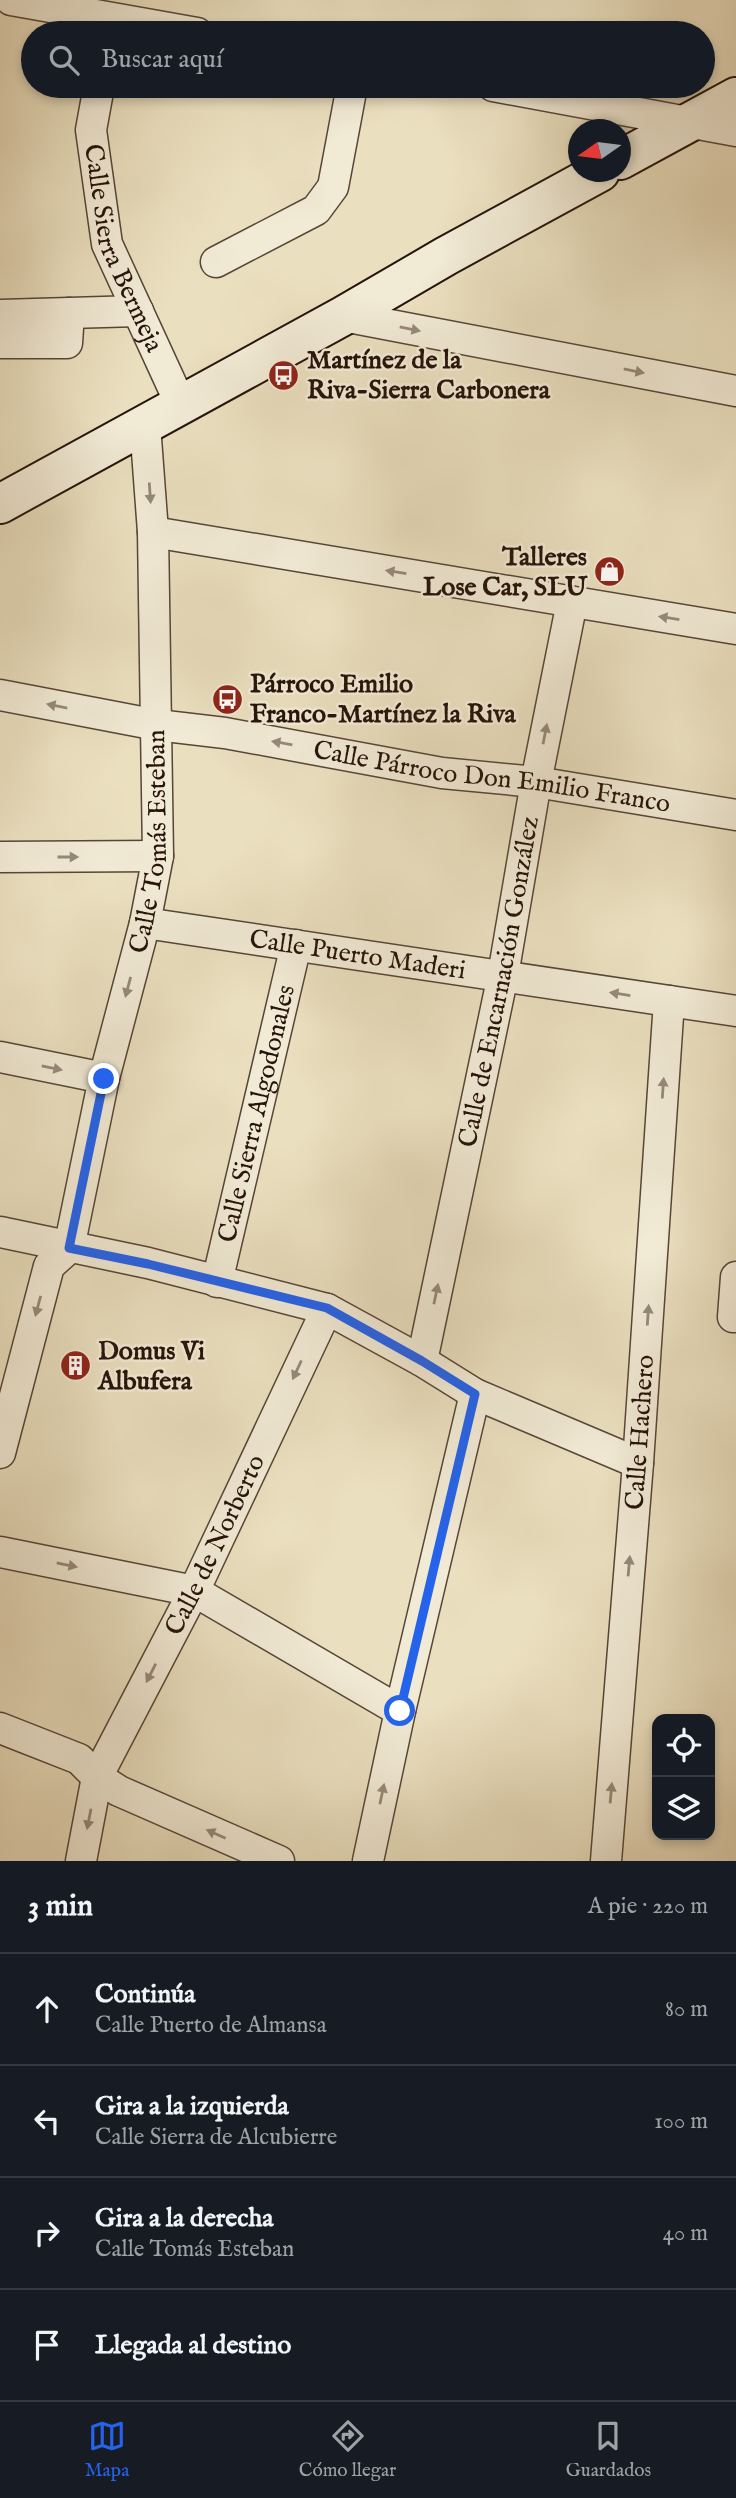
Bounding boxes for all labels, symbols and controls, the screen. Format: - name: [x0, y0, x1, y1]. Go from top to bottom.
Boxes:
- search box: [21, 21, 715, 98]
- icon: search: [45, 41, 83, 79]
- text: Buscar aquí: [101, 43, 223, 76]
- north arrow: [568, 119, 631, 182]
- street label: Calle Sierra Bermeja: [77, 142, 171, 358]
- one-way arrow: [399, 324, 421, 335]
- place label: Martínez de la Riva-Sierra Carbonera: [307, 344, 551, 407]
- bus stop icon: Martínez de la Riva-Sierra Carbonera: [267, 358, 301, 392]
- one-way arrow: [623, 366, 645, 377]
- one-way arrow: [145, 483, 156, 505]
- place label: Talleres Lose Car, SLU: [423, 541, 588, 604]
- shop icon: Talleres Lose Car, SLU: [593, 555, 627, 589]
- one-way arrow: [385, 566, 407, 577]
- one-way arrow: [658, 612, 680, 623]
- place label: Párroco Emilio Franco-Martínez la Riva: [250, 668, 517, 731]
- bus stop icon: Párroco Emilio Franco-Martínez la Riva: [210, 682, 244, 716]
- one-way arrow: [46, 700, 68, 711]
- one-way arrow: [540, 723, 551, 745]
- street label: Calle Tomás Esteban: [121, 729, 175, 957]
- street label: Calle Párroco Don Emilio Franco: [311, 733, 673, 820]
- one-way arrow: [271, 738, 293, 749]
- street label: Calle de Encarnación González: [451, 814, 546, 1150]
- one-way arrow: [57, 851, 79, 862]
- street label: Calle Puerto Maderi: [247, 922, 468, 987]
- one-way arrow: [122, 976, 133, 998]
- street label: Calle Sierra Algodonales: [210, 982, 303, 1246]
- one-way arrow: [609, 988, 631, 999]
- one-way arrow: [41, 1062, 63, 1073]
- route end: [88, 1063, 119, 1094]
- one-way arrow: [658, 1077, 669, 1099]
- one-way arrow: [430, 1283, 441, 1305]
- one-way arrow: [32, 1295, 43, 1317]
- one-way arrow: [642, 1304, 653, 1326]
- place label: Domus Vi Albufera: [97, 1335, 205, 1398]
- building icon: Domus Vi Albufera: [58, 1349, 92, 1383]
- street label: Calle Hachero: [618, 1354, 662, 1511]
- one-way arrow: [292, 1360, 303, 1380]
- street label: Calle de Norberto: [157, 1449, 272, 1641]
- one-way arrow: [624, 1555, 635, 1577]
- one-way arrow: [56, 1560, 78, 1571]
- one-way arrow: [145, 1664, 157, 1683]
- route start: [384, 1695, 415, 1726]
- map controls: [652, 1714, 715, 1840]
- button: locate: [652, 1714, 715, 1777]
- button: layers: [652, 1777, 715, 1840]
- one-way arrow: [606, 1782, 617, 1804]
- one-way arrow: [377, 1783, 388, 1805]
- one-way arrow: [83, 1808, 94, 1830]
- one-way arrow: [206, 1828, 226, 1840]
- text: 3 min: [28, 1888, 93, 1926]
- text: A pie · 220 m: [588, 1892, 708, 1921]
- text: Continúa: [95, 1978, 196, 2011]
- icon: ahead: [28, 1990, 66, 2028]
- text: 80 m: [665, 1995, 708, 2024]
- text: Calle Puerto de Almansa: [95, 2011, 327, 2040]
- text: Gira a la izquierda: [95, 2090, 289, 2123]
- icon: left: [28, 2102, 66, 2140]
- text: 100 m: [654, 2107, 708, 2136]
- text: Calle Sierra de Alcubierre: [95, 2123, 337, 2152]
- text: Gira a la derecha: [95, 2202, 274, 2235]
- icon: right: [28, 2214, 66, 2252]
- text: 40 m: [663, 2219, 708, 2248]
- text: Calle Tomás Esteban: [95, 2235, 294, 2264]
- icon: arrive: [28, 2326, 66, 2364]
- text: Llegada al destino: [95, 2329, 291, 2362]
- tab: Mapa: [85, 2417, 129, 2483]
- tab: Cómo llegar: [299, 2417, 396, 2483]
- tab: Guardados: [566, 2417, 651, 2483]

